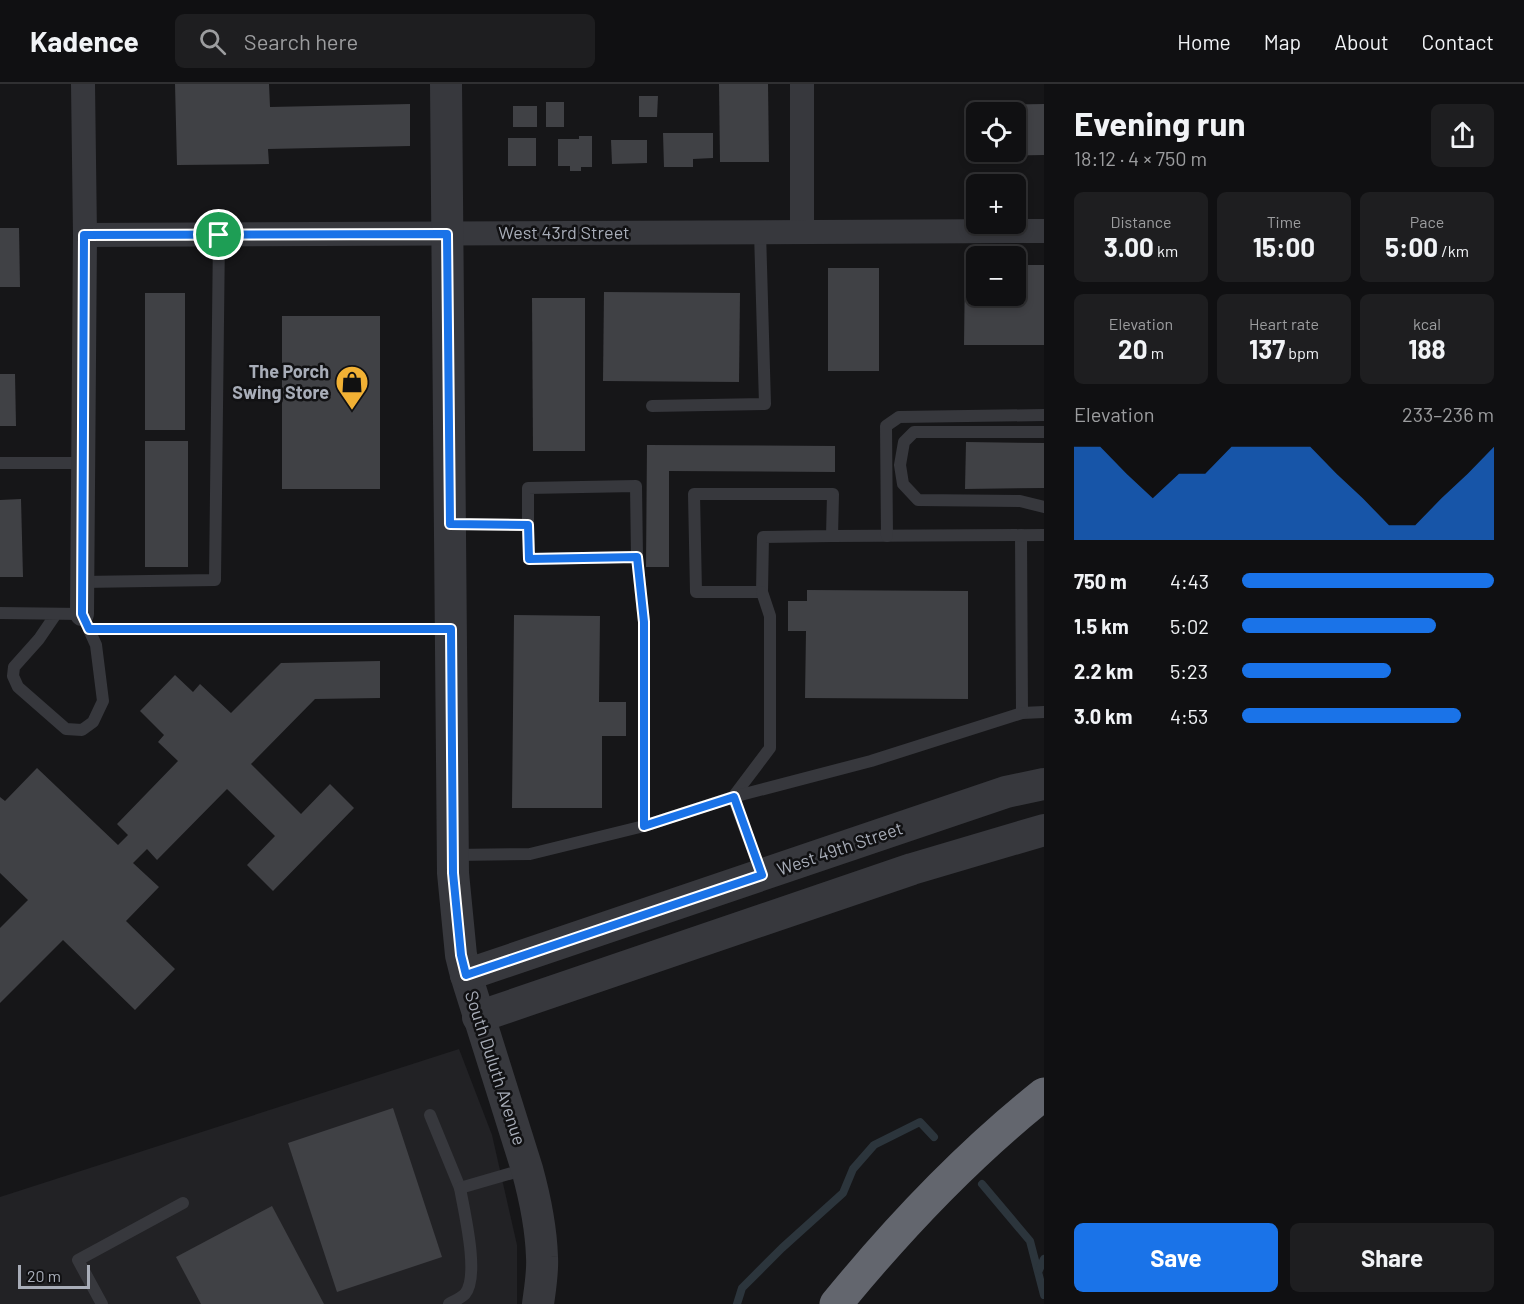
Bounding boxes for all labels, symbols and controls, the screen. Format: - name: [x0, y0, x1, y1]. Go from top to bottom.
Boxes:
- search box: [175, 14, 595, 68]
- text: Kadence: [30, 24, 139, 58]
- icon: search: [196, 25, 229, 58]
- text: Search here: [244, 28, 358, 54]
- text: Home: [1177, 29, 1231, 54]
- text: Map: [1264, 29, 1301, 54]
- text: About: [1334, 29, 1389, 54]
- text: Contact: [1422, 29, 1494, 54]
- map controls: [966, 102, 1026, 306]
- button: locate: [966, 102, 1026, 162]
- text: Evening run: [1074, 103, 1246, 143]
- button: share: [1431, 104, 1494, 167]
- text: 18:12 · 4 × 750 m: [1074, 146, 1207, 170]
- button: +: [966, 174, 1026, 234]
- pin: [193, 209, 244, 260]
- text: Distance: [1111, 212, 1171, 231]
- text: Time: [1267, 212, 1301, 231]
- text: Pace: [1410, 212, 1444, 231]
- icon: arrive: [202, 218, 235, 251]
- street label: West 43rd Street: [498, 221, 630, 243]
- text: 3.00: [1104, 231, 1154, 262]
- text: 15:00: [1253, 231, 1315, 262]
- text: 5:00: [1385, 231, 1438, 262]
- text: km: [1154, 241, 1178, 260]
- text: /km: [1438, 241, 1469, 260]
- button: −: [966, 246, 1026, 306]
- text: Elevation: [1109, 314, 1173, 333]
- text: Heart rate: [1249, 314, 1319, 333]
- text: kcal: [1413, 314, 1441, 333]
- text: 20: [1118, 333, 1147, 364]
- text: 137: [1249, 333, 1285, 364]
- text: 188: [1408, 333, 1446, 364]
- text: m: [1147, 343, 1164, 362]
- text: bpm: [1285, 343, 1319, 362]
- place label: The Porch Swing Store: [232, 360, 329, 403]
- shop icon: The Porch Swing Store: [334, 364, 370, 411]
- text: Elevation: [1074, 402, 1155, 426]
- text: 233–236 m: [1402, 402, 1494, 426]
- text: 750 m: [1074, 569, 1127, 593]
- text: 4:43: [1170, 569, 1209, 593]
- text: 1.5 km: [1074, 614, 1129, 638]
- text: 5:02: [1170, 614, 1209, 638]
- text: 2.2 km: [1074, 659, 1133, 683]
- text: 5:23: [1170, 659, 1208, 683]
- text: 3.0 km: [1074, 704, 1132, 728]
- text: 4:53: [1170, 704, 1208, 728]
- street label: West 49th Street: [774, 816, 905, 880]
- street label: South Duluth Avenue: [461, 988, 531, 1148]
- button: Save: [1074, 1223, 1278, 1292]
- button: Share: [1290, 1223, 1494, 1292]
- scale bar: [18, 1262, 90, 1290]
- text: 20 m: [27, 1266, 61, 1285]

